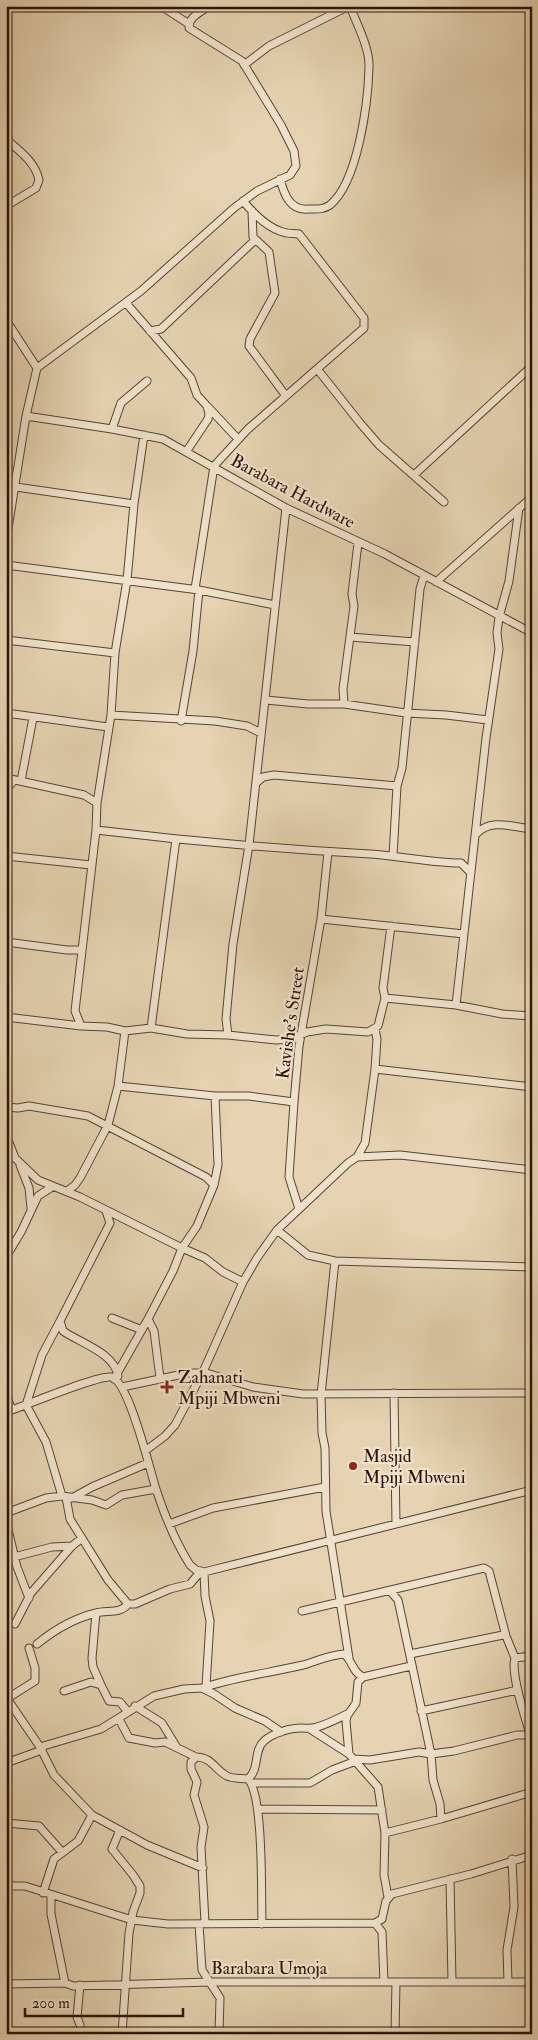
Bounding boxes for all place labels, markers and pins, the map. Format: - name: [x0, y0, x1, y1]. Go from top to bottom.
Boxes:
- place label: Zahanati Mpiji Mbweni: [178, 1366, 281, 1410]
- marker: Zahanati Mpiji Mbweni: [160, 1380, 174, 1394]
- place label: Masjid Mpiji Mbweni: [363, 1445, 466, 1489]
- marker: Masjid Mpiji Mbweni: [347, 1460, 359, 1472]

